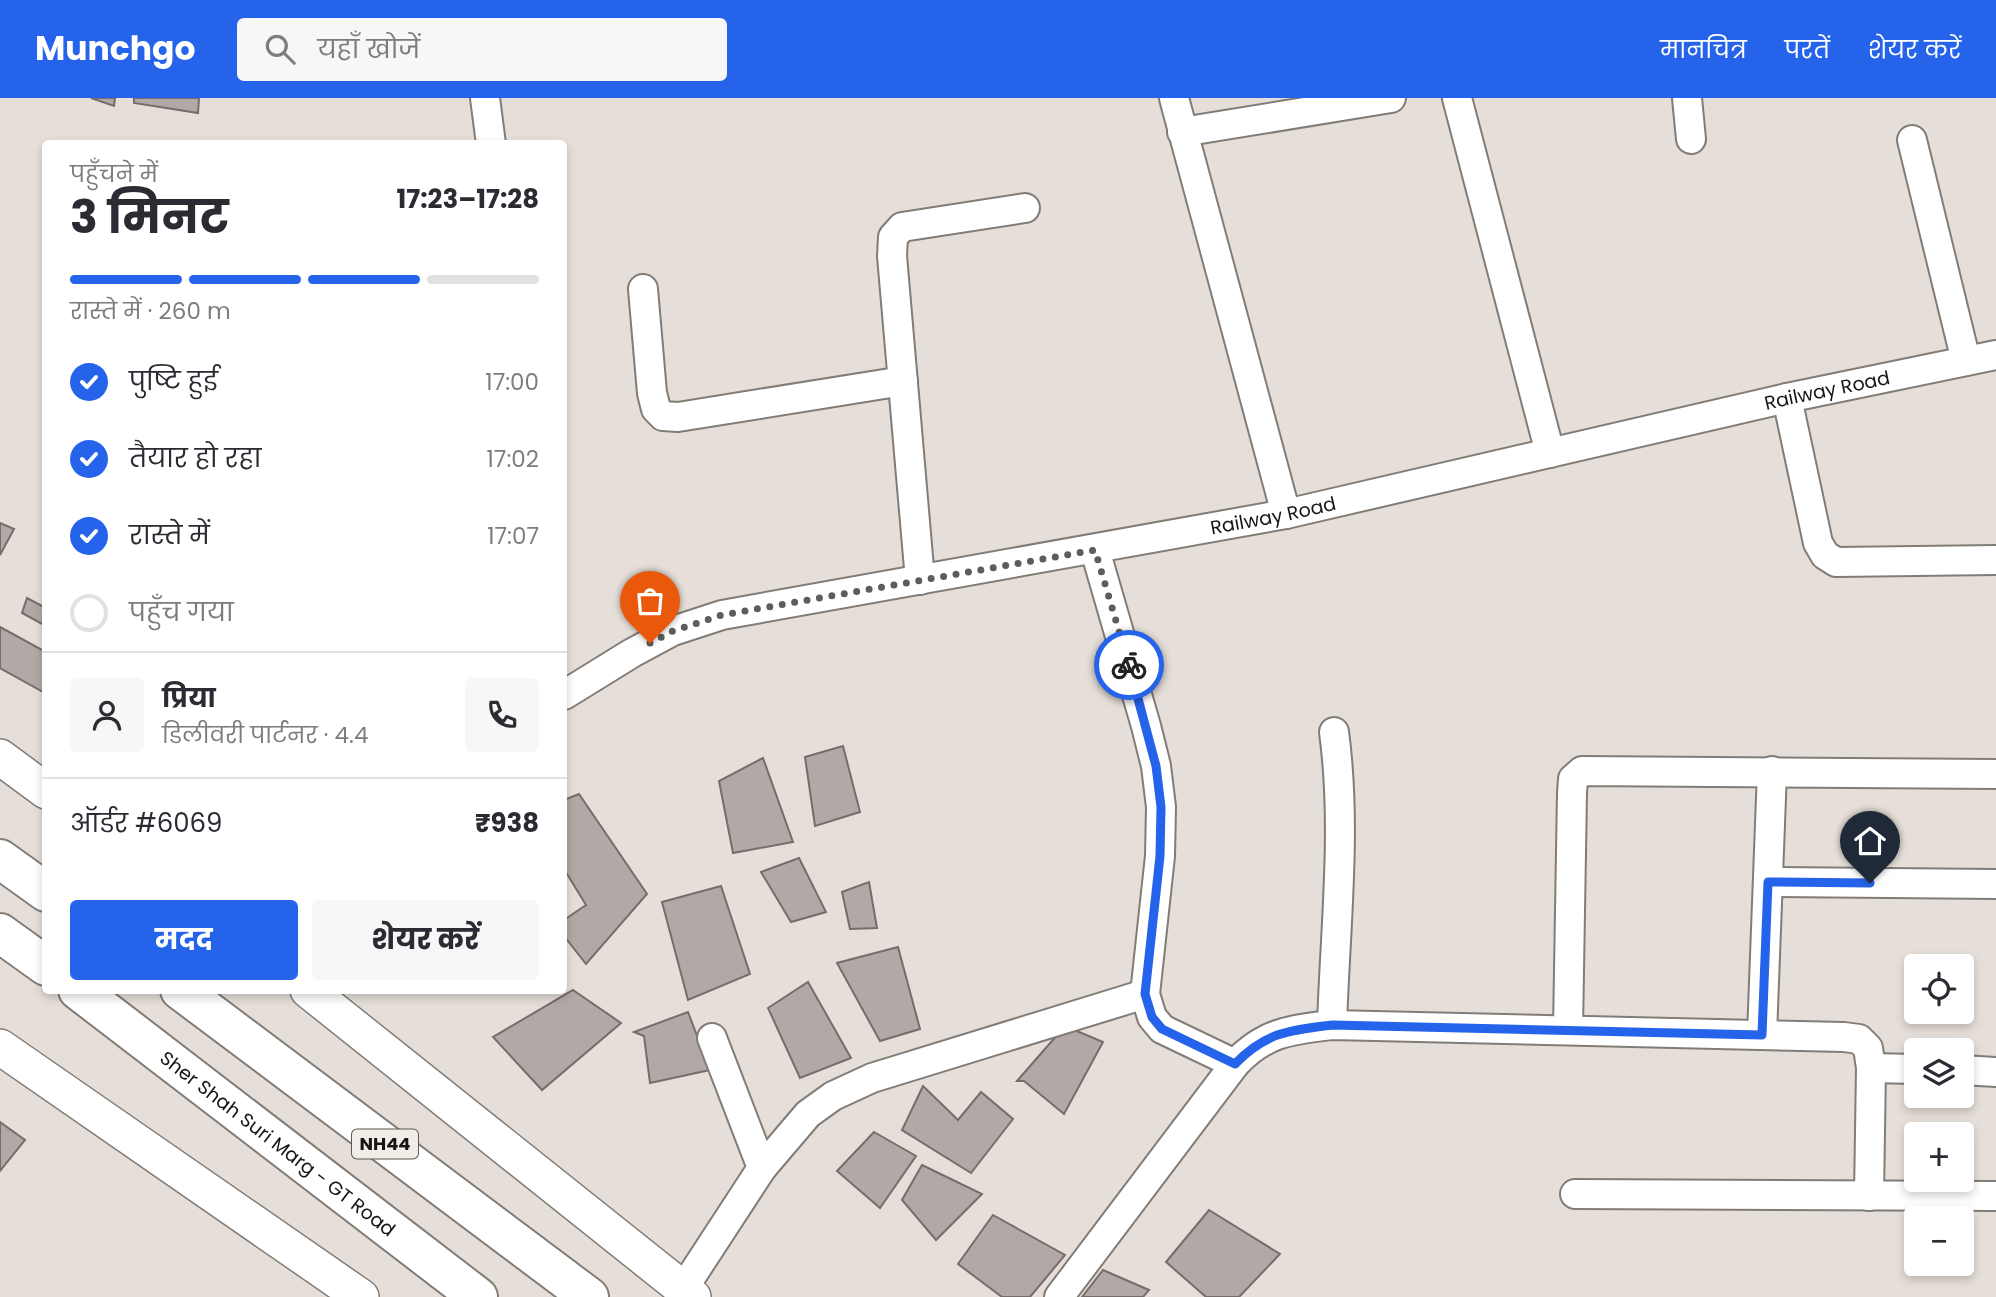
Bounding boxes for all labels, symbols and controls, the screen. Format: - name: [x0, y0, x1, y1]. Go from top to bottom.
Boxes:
- search box: [237, 18, 727, 81]
- text: Munchgo: [35, 25, 195, 72]
- icon: search: [261, 30, 299, 68]
- text: यहाँ खोजें: [317, 31, 420, 67]
- text: मानचित्र: [1660, 33, 1747, 66]
- text: परतें: [1785, 33, 1830, 66]
- text: शेयर करें: [1868, 33, 1961, 66]
- text: पहुँचने में: [70, 158, 158, 190]
- text: 17:23–17:28: [397, 181, 539, 217]
- text: 3 मिनट: [70, 185, 229, 249]
- text: रास्ते में · 260 m: [70, 295, 231, 327]
- icon: check: [70, 363, 108, 401]
- text: पुष्टि हुई: [129, 363, 218, 399]
- street label: Railway Road: [1762, 364, 1892, 417]
- text: 17:00: [485, 366, 539, 398]
- icon: check: [70, 440, 108, 478]
- text: तैयार हो रहा: [129, 440, 261, 476]
- text: 17:02: [487, 443, 539, 475]
- street label: Railway Road: [1208, 490, 1339, 541]
- icon: check: [70, 517, 108, 555]
- text: रास्ते में: [129, 517, 210, 553]
- text: 17:07: [487, 520, 539, 552]
- pin: [620, 571, 680, 643]
- icon: bag: [631, 582, 669, 620]
- text: पहुँच गया: [129, 594, 234, 630]
- courier: [1094, 630, 1164, 700]
- icon: bike: [1110, 646, 1148, 684]
- button: person: [70, 678, 144, 752]
- button: phone: [465, 678, 539, 752]
- text: प्रिया: [162, 680, 216, 716]
- text: डिलीवरी पार्टनर · 4.4: [162, 719, 368, 751]
- text: ऑर्डर #6069: [70, 805, 223, 841]
- text: ₹938: [475, 805, 539, 841]
- pin: [1840, 811, 1900, 883]
- icon: home: [1851, 822, 1889, 860]
- button: मदद: [70, 900, 298, 980]
- button: शेयर करें: [312, 900, 539, 980]
- map controls: [1904, 954, 1974, 1276]
- button: locate: [1904, 954, 1974, 1024]
- button: layers: [1904, 1038, 1974, 1108]
- street label: Sher Shah Suri Marg - GT Road: [154, 1045, 401, 1243]
- button: +: [1904, 1122, 1974, 1192]
- road number: NH44: [352, 1129, 418, 1158]
- button: −: [1904, 1206, 1974, 1276]

